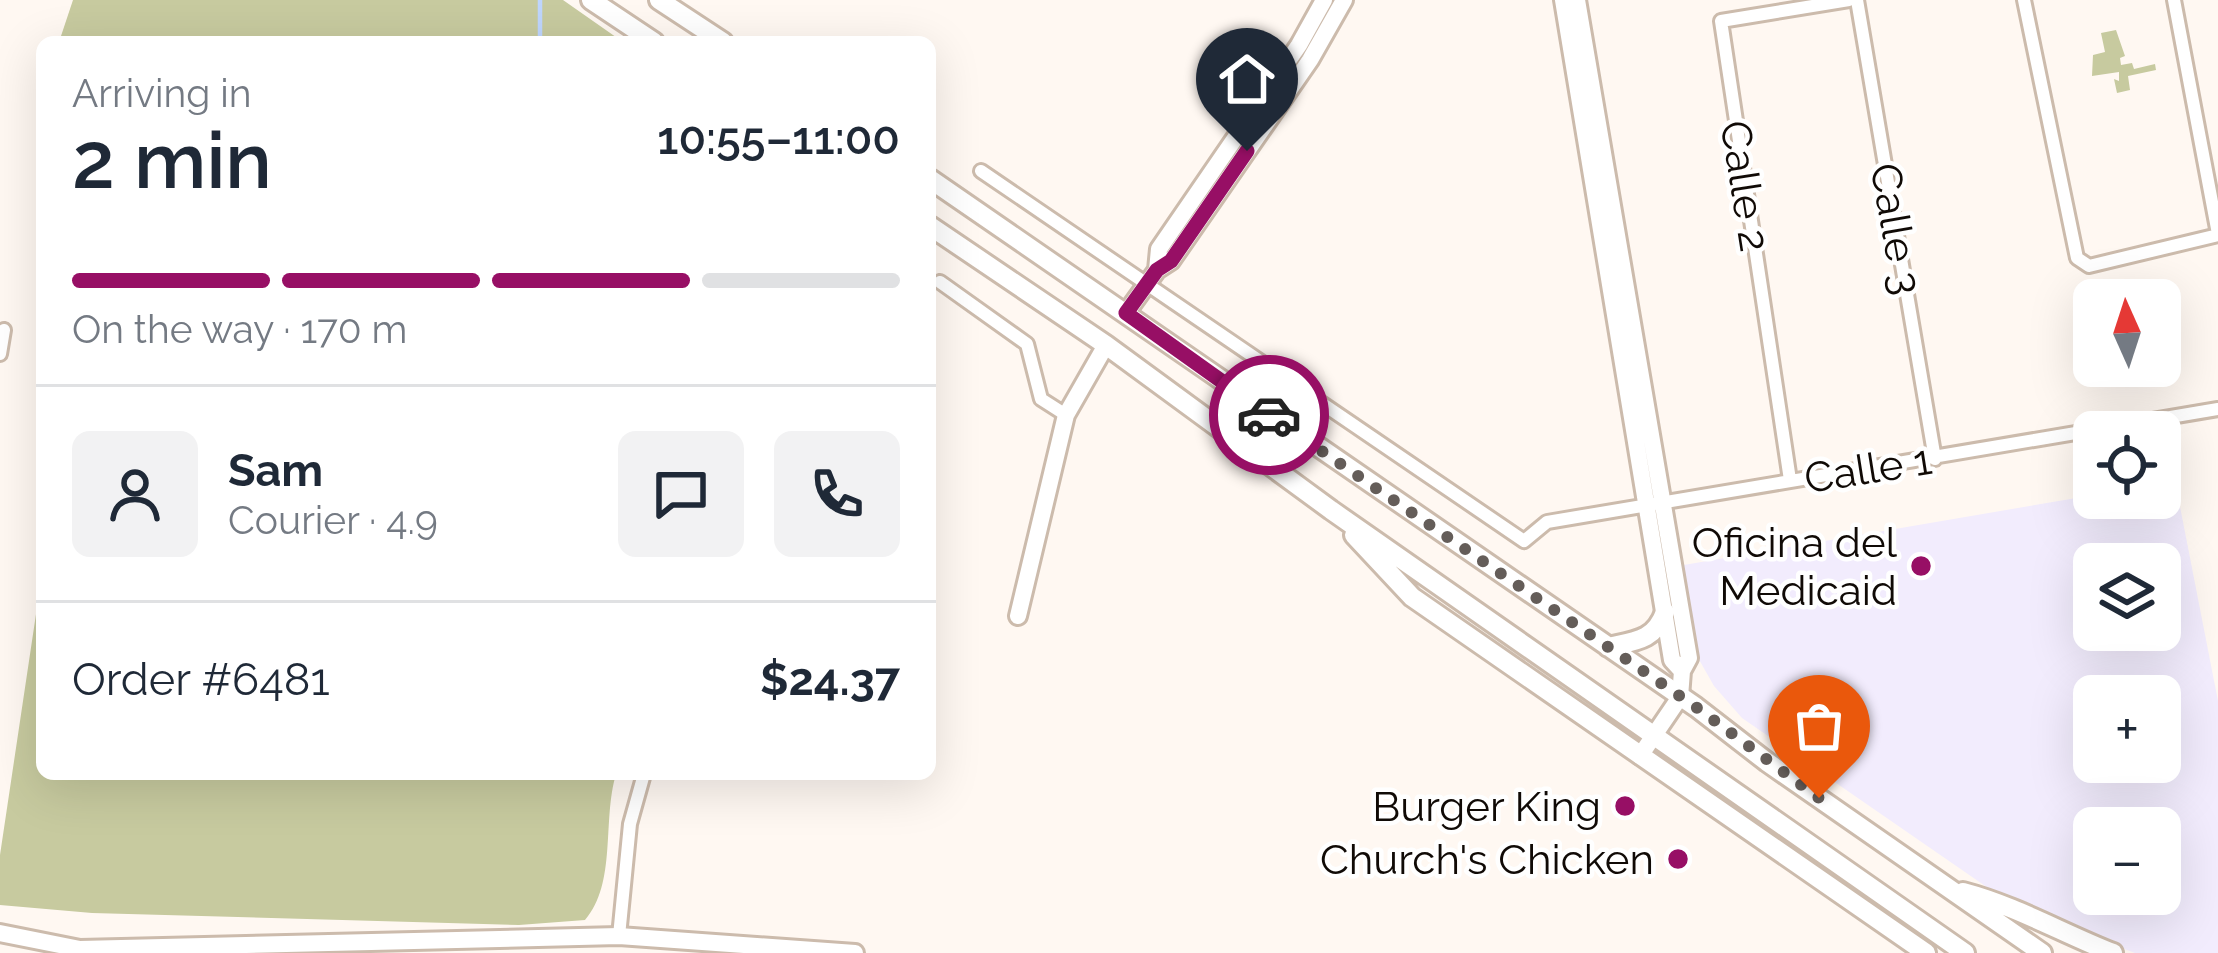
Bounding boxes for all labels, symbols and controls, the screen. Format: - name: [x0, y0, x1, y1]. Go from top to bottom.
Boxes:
- pin: [1196, 28, 1298, 151]
- icon: home: [1214, 46, 1280, 112]
- text: Arriving in: [72, 70, 252, 116]
- text: 10:55–11:00: [657, 112, 900, 165]
- text: 2 min: [72, 115, 272, 206]
- street label: Calle 2: [1710, 117, 1780, 255]
- street label: Calle 3: [1860, 160, 1932, 298]
- north arrow: [2073, 279, 2181, 387]
- map controls: [2073, 279, 2181, 915]
- text: On the way · 170 m: [72, 306, 407, 352]
- courier: [1209, 355, 1329, 475]
- icon: car: [1236, 382, 1302, 448]
- button: locate: [2073, 411, 2181, 519]
- button: person: [72, 431, 198, 557]
- button: chat: [618, 431, 744, 557]
- button: phone: [774, 431, 900, 557]
- street label: Calle 1: [1801, 435, 1935, 503]
- text: Sam: [228, 444, 323, 497]
- text: Courier · 4.9: [228, 497, 438, 543]
- place label: Oficina del Medicaid: [1692, 518, 1898, 615]
- button: layers: [2073, 543, 2181, 651]
- marker: Oficina del Medicaid: [1908, 553, 1934, 579]
- text: Order #6481: [72, 653, 330, 706]
- text: $24.37: [760, 653, 900, 706]
- pin: [1768, 675, 1870, 798]
- button: +: [2073, 675, 2181, 783]
- icon: bag: [1786, 693, 1852, 759]
- place label: Burger King: [1372, 782, 1601, 831]
- marker: Burger King: [1612, 793, 1638, 819]
- button: −: [2073, 807, 2181, 915]
- place label: Church's Chicken: [1320, 835, 1654, 884]
- marker: Church's Chicken: [1665, 846, 1691, 872]

